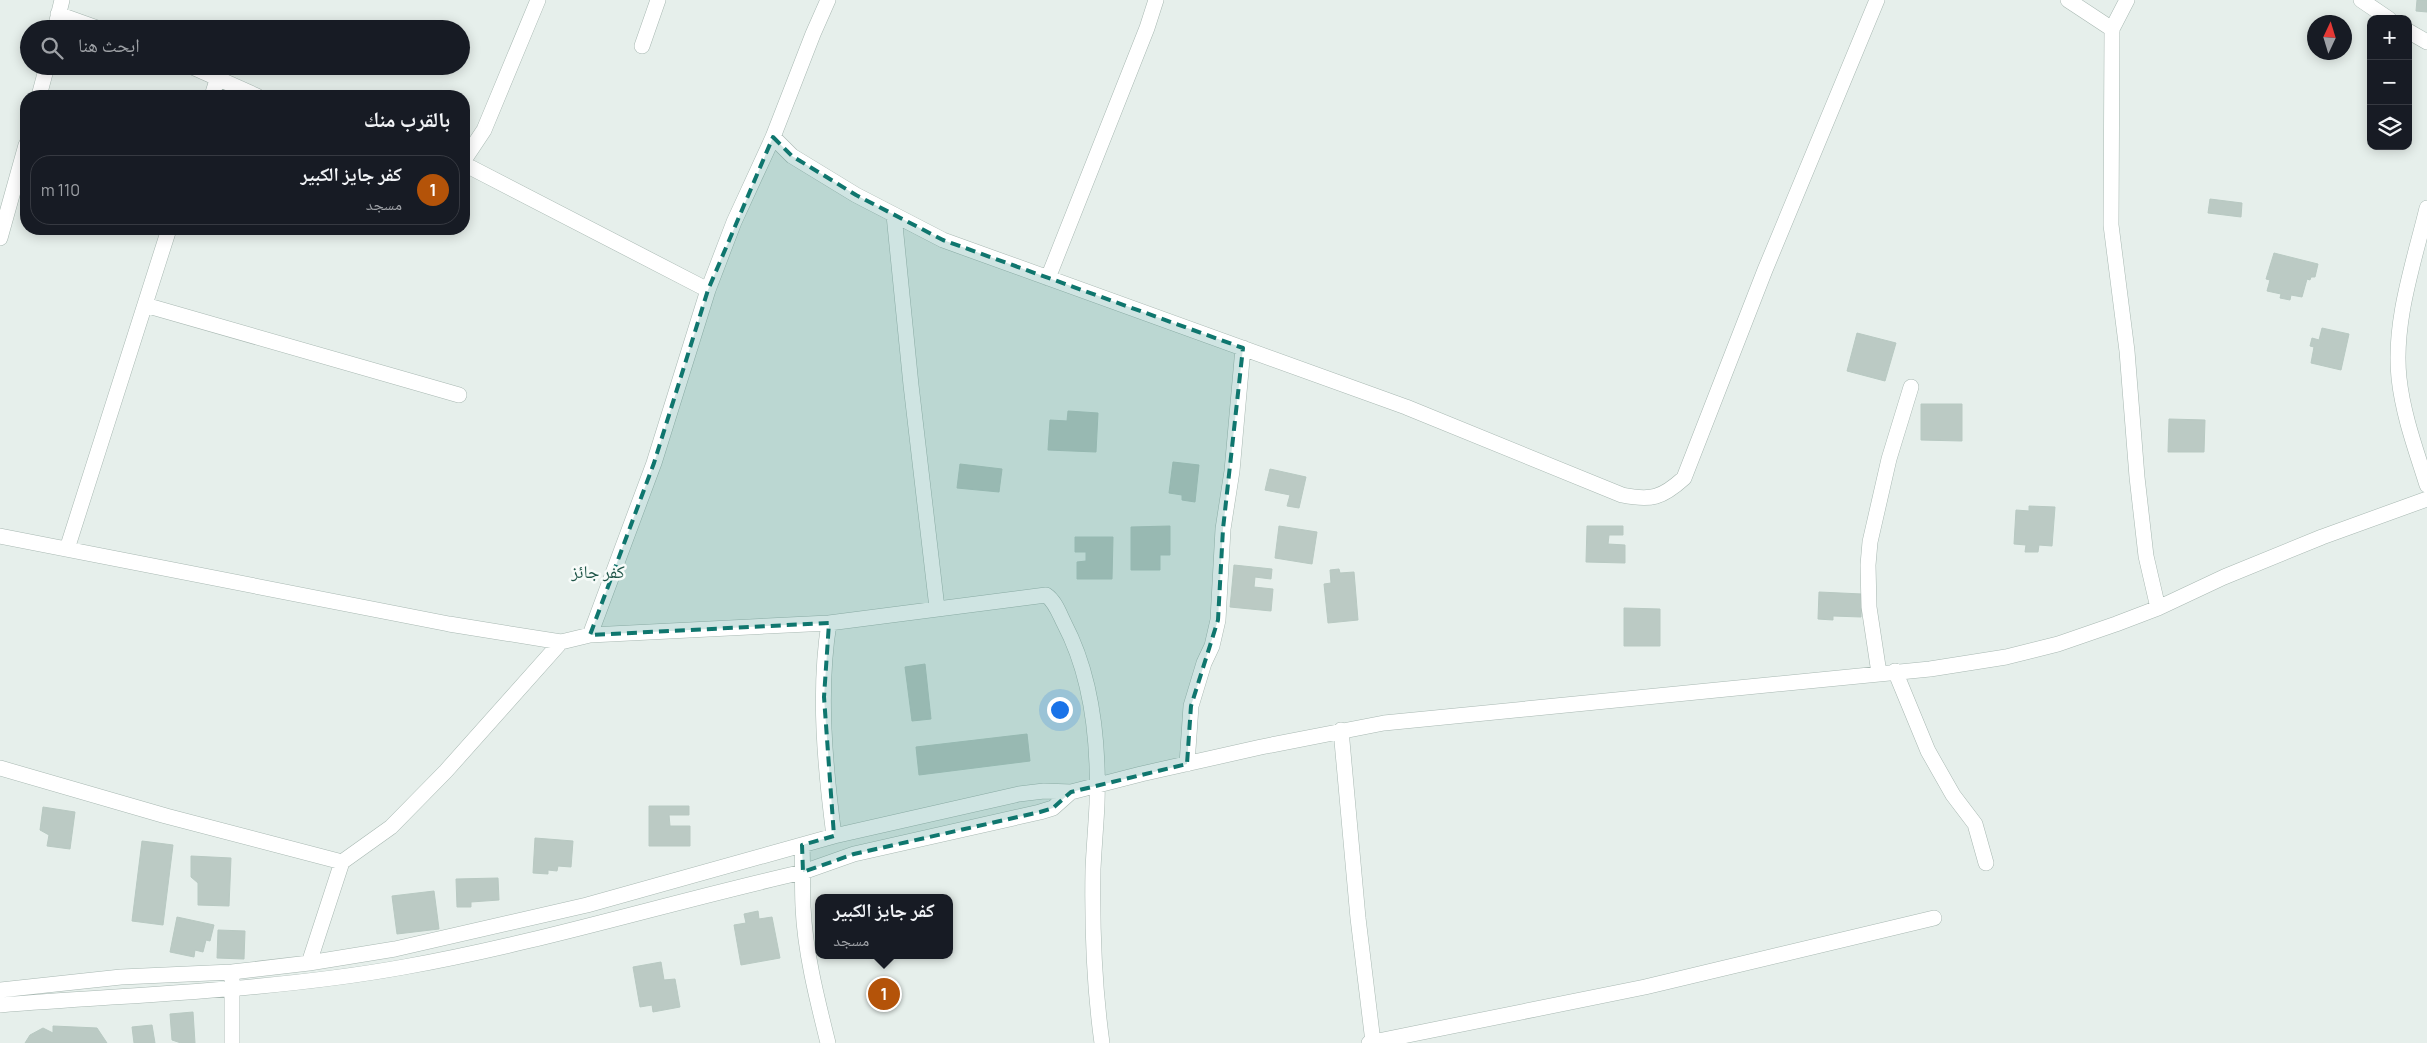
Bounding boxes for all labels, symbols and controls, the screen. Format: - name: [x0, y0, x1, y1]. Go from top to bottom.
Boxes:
- north arrow: [2307, 15, 2352, 60]
- map controls: [2367, 15, 2412, 150]
- button: +: [2367, 15, 2412, 60]
- search box: [20, 20, 470, 75]
- text: ابحث هنا: [78, 32, 140, 58]
- icon: search: [38, 34, 66, 62]
- button: −: [2367, 60, 2412, 105]
- text: بالقرب منك: [364, 105, 450, 133]
- button: layers: [2367, 105, 2412, 150]
- text: كفر جايز الكبير: [301, 161, 402, 187]
- text: 110 m: [41, 179, 80, 201]
- text: 1: [430, 179, 437, 201]
- text: مسجد: [366, 193, 402, 215]
- district label: كفر جائز: [570, 559, 625, 583]
- your location: [1047, 697, 1073, 723]
- popup: [815, 894, 953, 959]
- text: كفر جايز الكبير: [833, 897, 935, 923]
- text: مسجد: [833, 929, 869, 951]
- pin: 1: [868, 975, 900, 1013]

